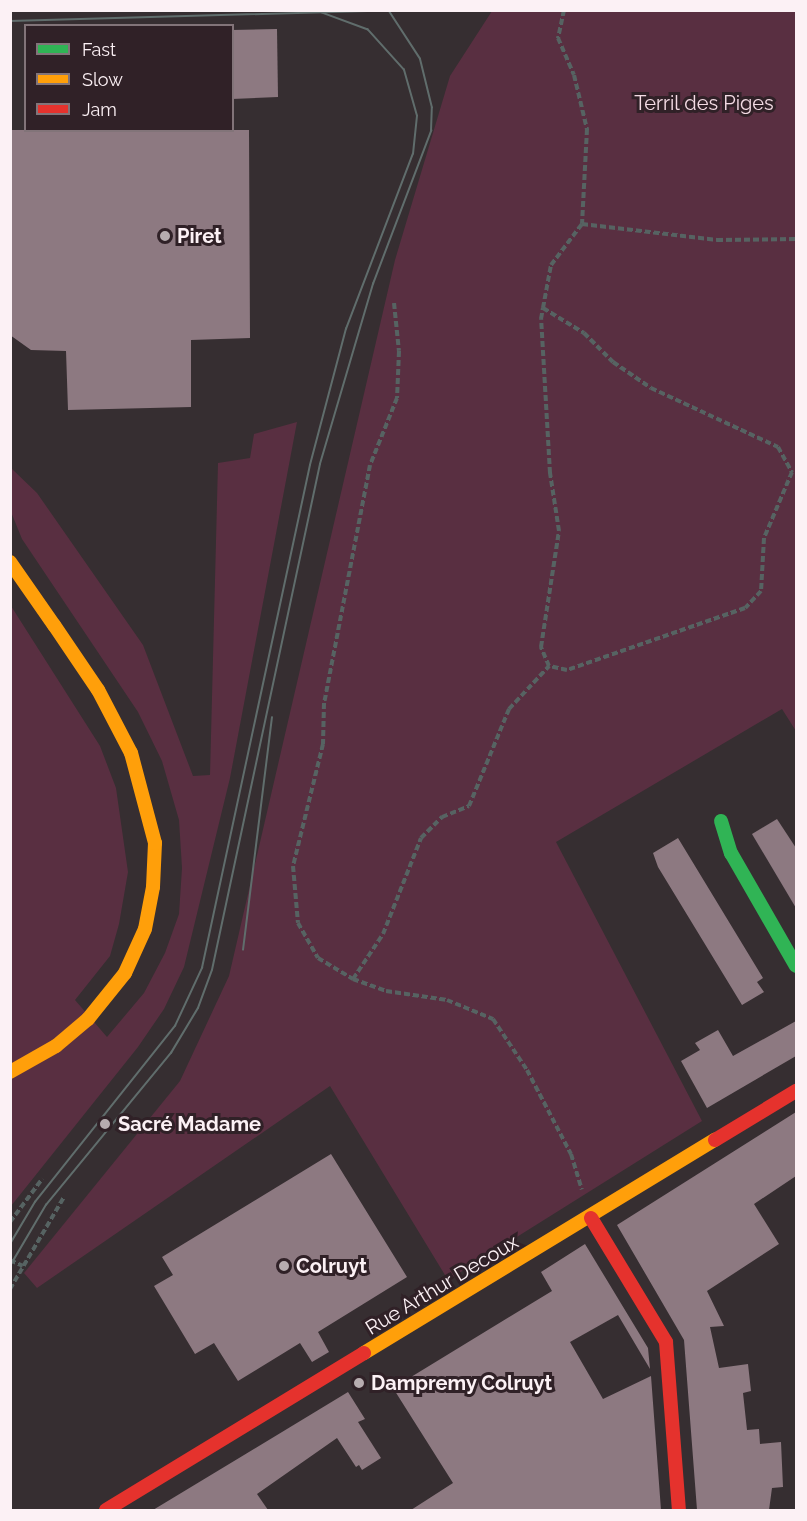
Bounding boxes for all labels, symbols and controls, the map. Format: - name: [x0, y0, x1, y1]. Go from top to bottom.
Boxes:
- legend: [24, 24, 234, 132]
- text: Fast: [82, 39, 116, 60]
- text: Slow: [82, 69, 123, 90]
- park label: Terril des Piges: [634, 91, 774, 115]
- text: Jam: [82, 99, 117, 120]
- place label: Piret: [177, 224, 222, 248]
- marker: Piret: [158, 229, 172, 243]
- place label: Sacré Madame: [118, 1112, 261, 1136]
- marker: Sacré Madame: [96, 1115, 114, 1133]
- street label: Rue Arthur Decoux: [361, 1230, 523, 1340]
- place label: Colruyt: [296, 1254, 367, 1278]
- marker: Colruyt: [277, 1259, 291, 1273]
- place label: Dampremy Colruyt: [371, 1371, 553, 1395]
- marker: Dampremy Colruyt: [352, 1376, 366, 1390]

